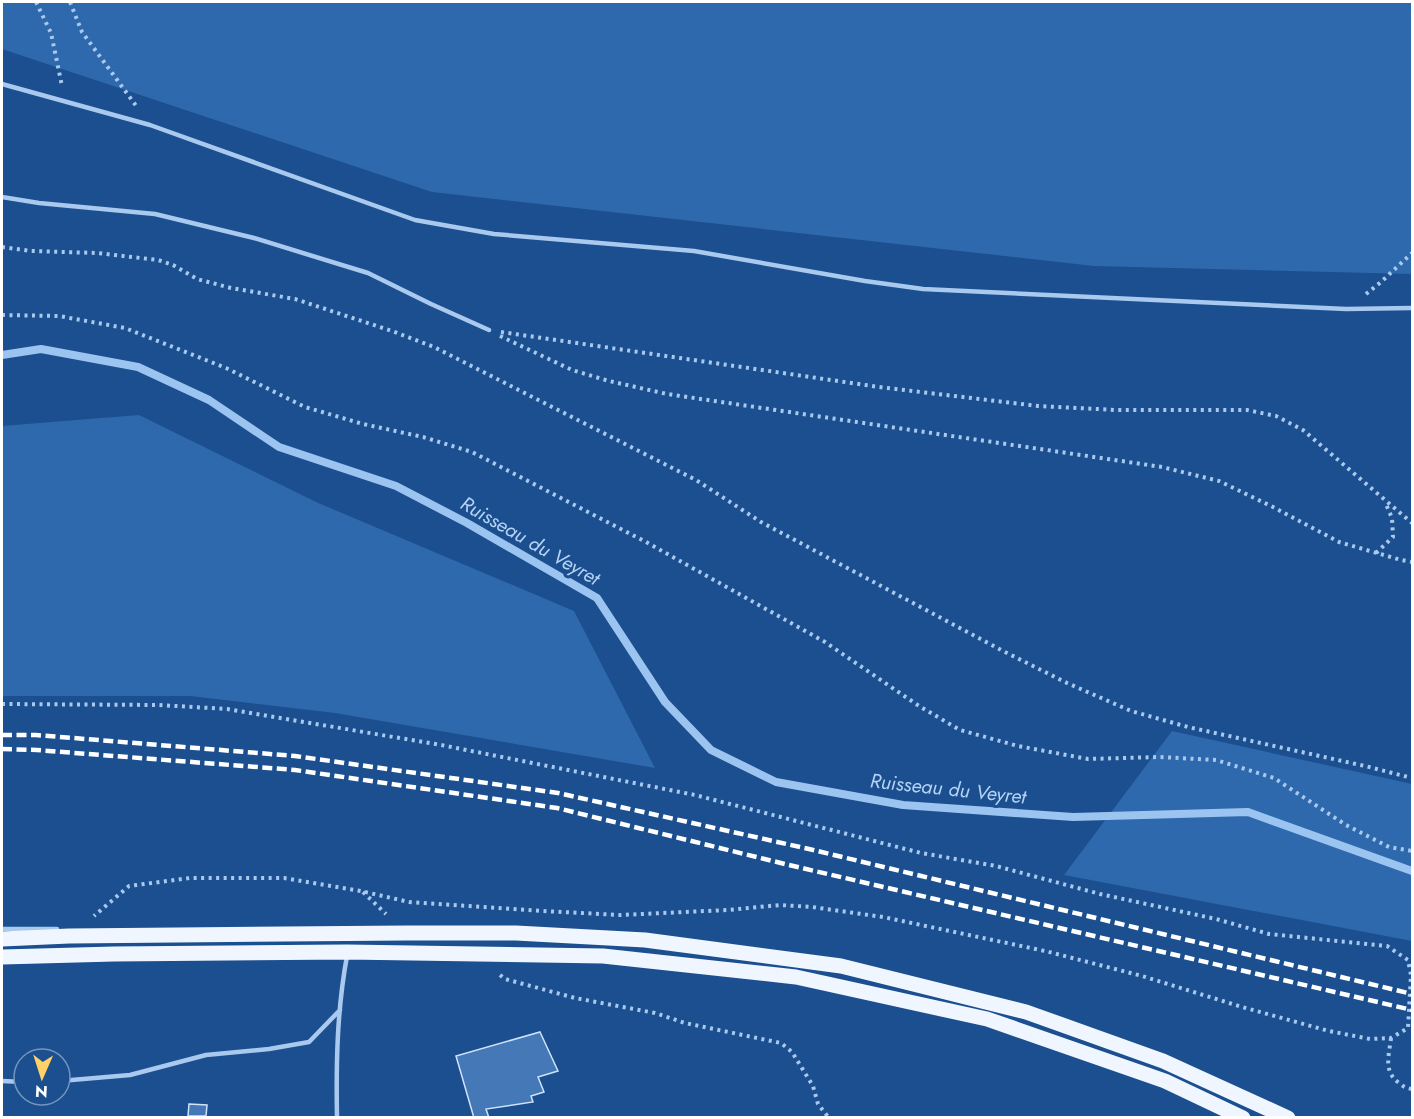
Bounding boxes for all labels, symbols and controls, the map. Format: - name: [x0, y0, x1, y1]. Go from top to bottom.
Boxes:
- water label: Ruisseau du Veyret: [455, 489, 606, 593]
- water label: Ruisseau du Veyret: [869, 766, 1029, 812]
- north arrow: [12, 1047, 72, 1107]
- text: N: [34, 1080, 48, 1103]

